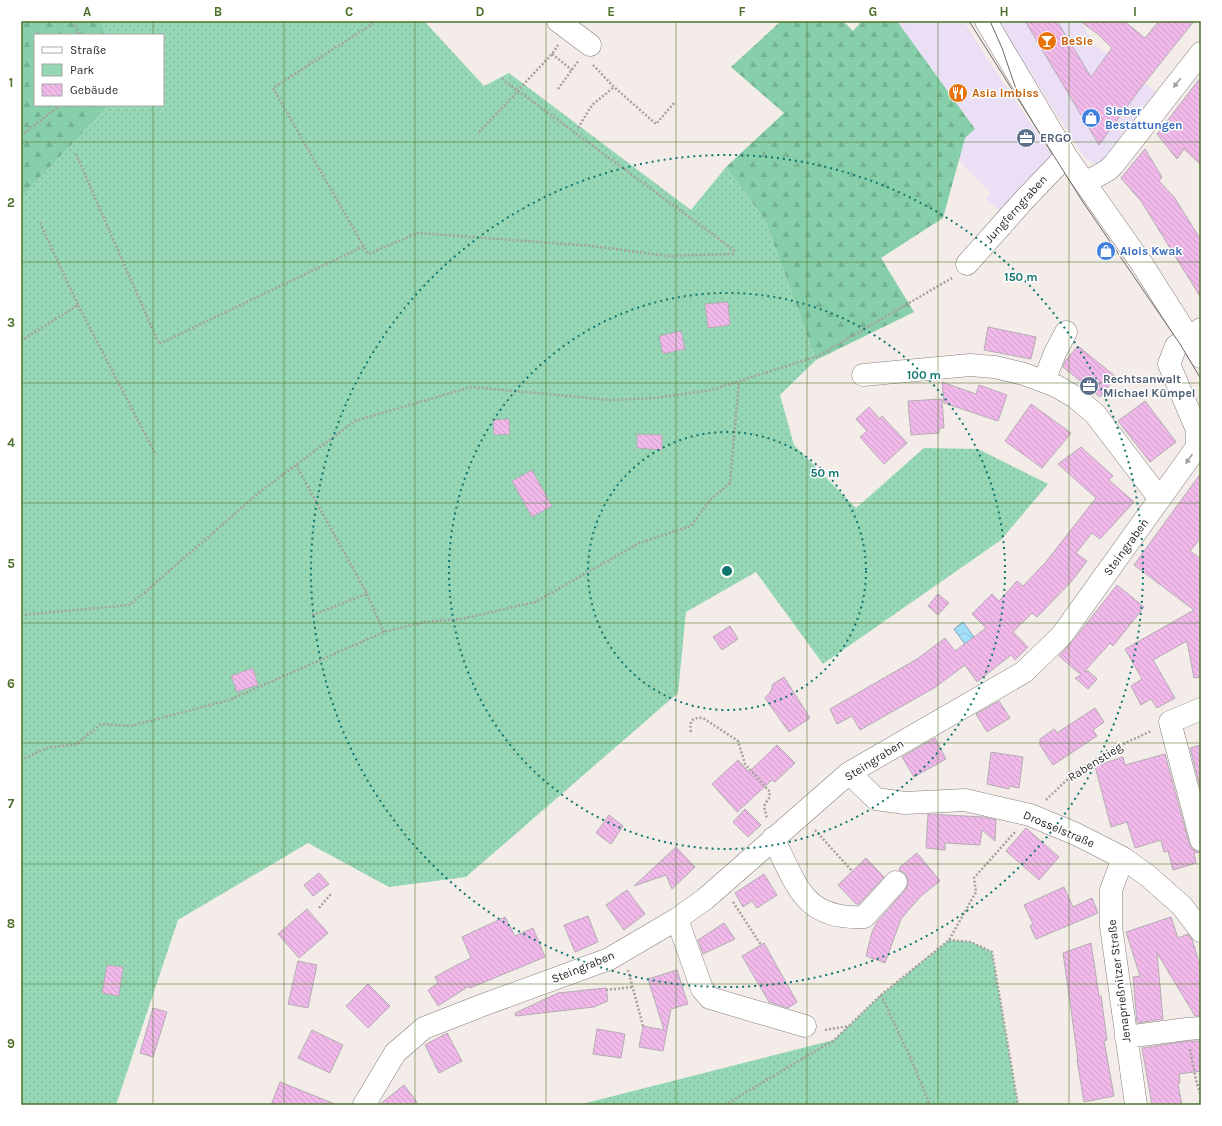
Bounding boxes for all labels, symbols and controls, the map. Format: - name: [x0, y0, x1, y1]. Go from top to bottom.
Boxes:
- text: A: [83, 4, 91, 19]
- text: B: [214, 4, 222, 19]
- text: C: [345, 4, 353, 19]
- text: D: [476, 4, 485, 19]
- text: E: [607, 4, 615, 19]
- text: F: [738, 4, 746, 19]
- text: G: [869, 4, 877, 19]
- text: H: [999, 4, 1009, 19]
- text: I: [1133, 4, 1137, 19]
- bar icon: BeSie: [1036, 30, 1058, 52]
- legend: [34, 34, 164, 106]
- place label: BeSie: [1061, 34, 1093, 48]
- text: Straße: [70, 43, 106, 57]
- text: Park: [70, 63, 95, 77]
- text: 1: [9, 75, 13, 90]
- one-way arrow: [1173, 78, 1181, 89]
- restaurant icon: Asia Imbiss: [947, 82, 969, 104]
- text: Gebäude: [70, 83, 118, 97]
- place label: Asia Imbiss: [972, 86, 1039, 100]
- place label: Sieber Bestattungen: [1105, 104, 1183, 132]
- shop icon: Sieber Bestattungen: [1080, 107, 1102, 129]
- office icon: ERGO: [1015, 127, 1037, 149]
- place label: ERGO: [1040, 131, 1071, 145]
- street label: Jungferngraben: [982, 172, 1050, 246]
- text: 2: [7, 195, 15, 210]
- shop icon: Alois Kwak: [1095, 240, 1117, 262]
- place label: Alois Kwak: [1120, 244, 1182, 258]
- text: 150 m: [1004, 270, 1038, 284]
- text: 3: [7, 315, 15, 330]
- text: 100 m: [907, 368, 941, 382]
- place label: Rechtsanwalt Michael Kümpel: [1103, 372, 1195, 400]
- office icon: Rechtsanwalt Michael Kümpel: [1078, 375, 1100, 397]
- text: 4: [7, 435, 15, 450]
- one-way arrow: [1185, 453, 1193, 464]
- text: 50 m: [811, 466, 840, 480]
- street label: Steingraben: [1101, 516, 1151, 578]
- text: 5: [7, 556, 15, 571]
- centre of rings: [720, 564, 734, 578]
- text: 6: [7, 676, 15, 691]
- street label: Steingraben: [842, 736, 906, 784]
- street label: Rabenstieg: [1065, 740, 1125, 784]
- text: 7: [8, 796, 15, 811]
- street label: Drosselstraße: [1021, 808, 1097, 850]
- text: 8: [7, 916, 15, 931]
- street label: Jenaprießnitzer Straße: [1105, 919, 1133, 1043]
- street label: Steingraben: [549, 948, 617, 986]
- text: 9: [7, 1036, 15, 1051]

